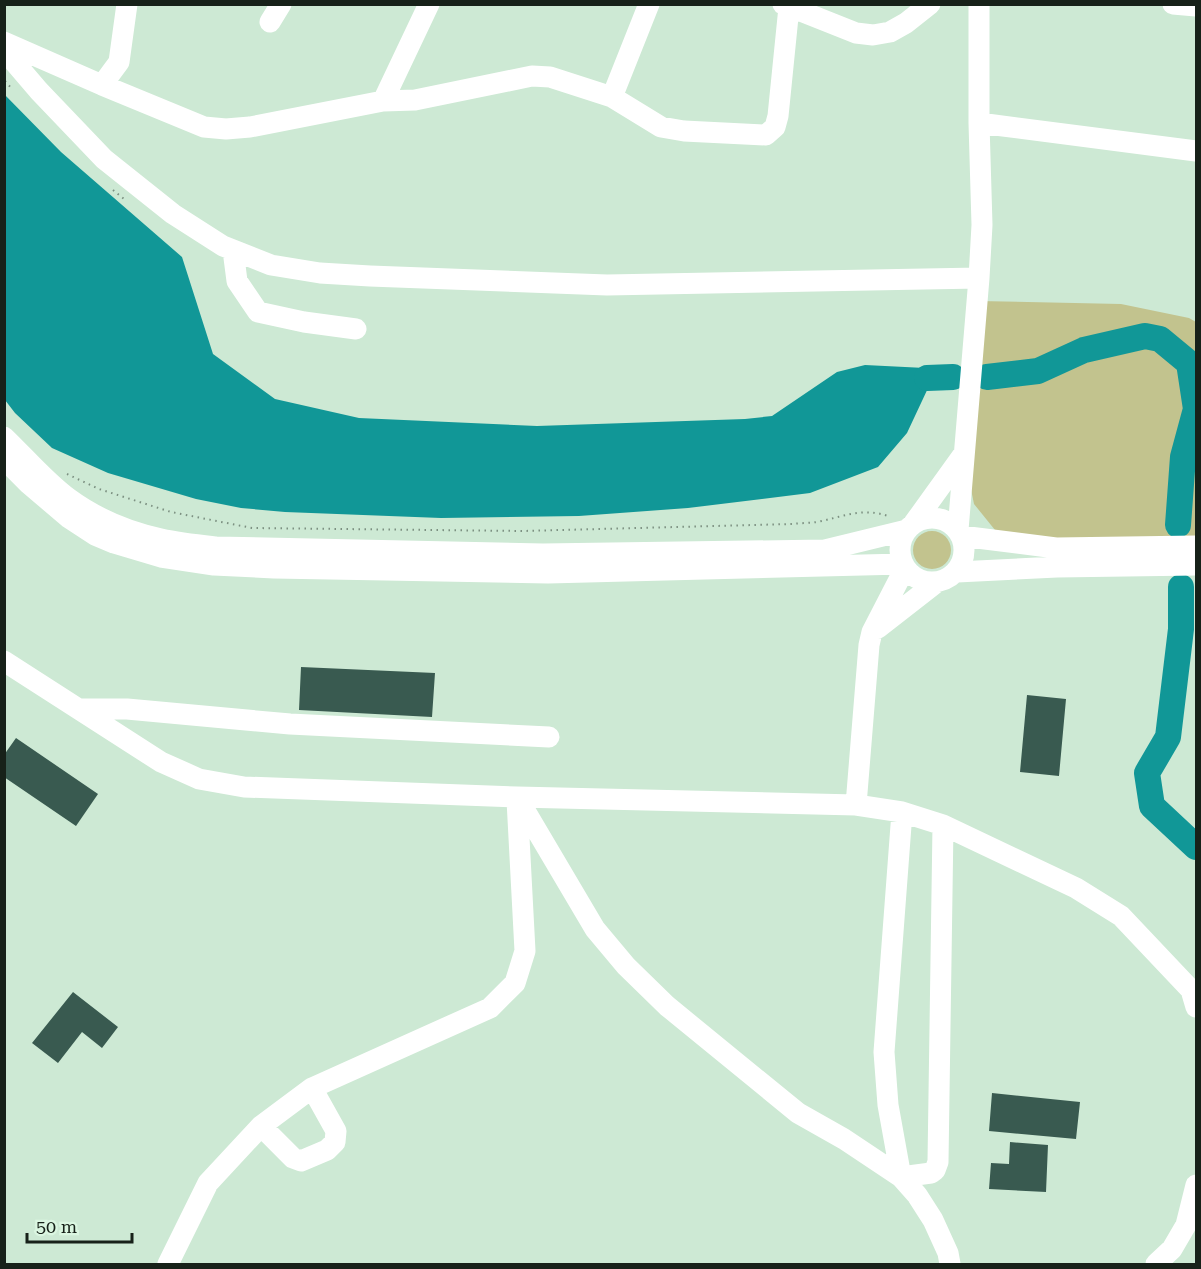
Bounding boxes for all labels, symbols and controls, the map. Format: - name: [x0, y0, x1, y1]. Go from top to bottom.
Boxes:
- scale bar: [27, 1206, 132, 1244]
- text: 50 m: [36, 1216, 77, 1237]

